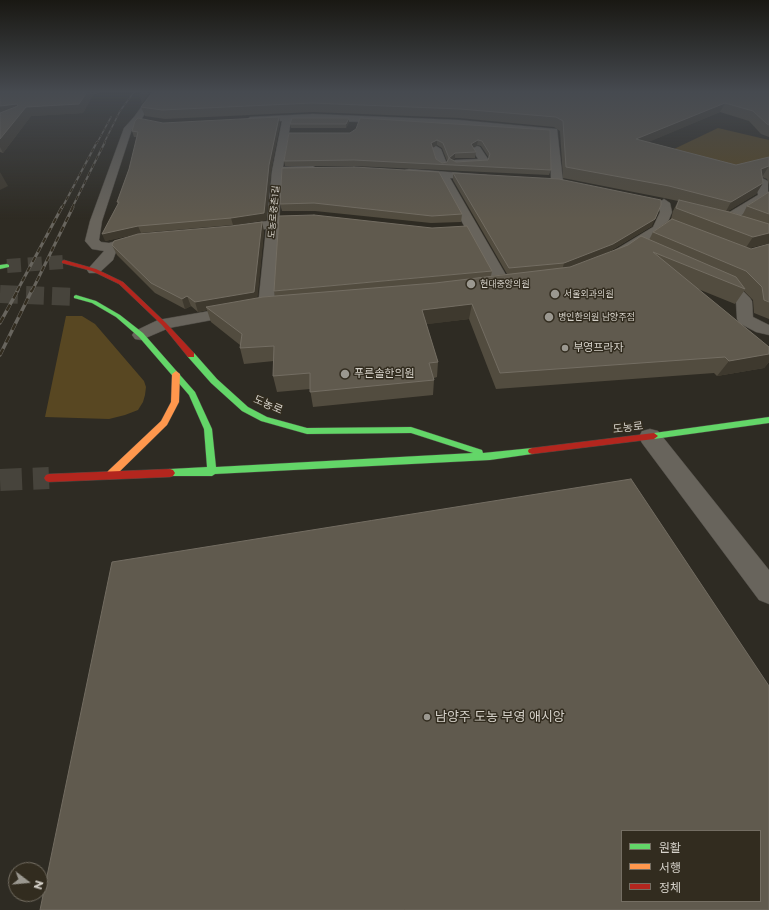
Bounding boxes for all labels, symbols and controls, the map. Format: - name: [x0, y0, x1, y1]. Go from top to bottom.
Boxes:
- street label: 도농로중촌1길: [266, 185, 282, 239]
- marker: 현대중앙의원: [465, 278, 477, 290]
- place label: 현대중앙의원: [480, 279, 530, 289]
- marker: 서울외과의원: [549, 288, 561, 300]
- place label: 서울외과의원: [564, 289, 614, 299]
- marker: 병인한의원 남양주점: [543, 311, 555, 323]
- place label: 병인한의원 남양주점: [558, 312, 635, 322]
- place label: 부영프라자: [573, 341, 624, 355]
- marker: 부영프라자: [560, 343, 570, 353]
- place label: 푸른솔한의원: [354, 367, 415, 381]
- marker: 푸른솔한의원: [339, 368, 351, 380]
- street label: 도농로: [251, 393, 285, 417]
- street label: 도농로: [612, 420, 644, 436]
- place label: 남양주 도농 부영 애시앙: [435, 709, 565, 725]
- marker: 남양주 도농 부영 애시앙: [422, 712, 432, 722]
- legend: [621, 830, 761, 902]
- text: 원활: [659, 840, 681, 855]
- text: 서행: [659, 860, 681, 875]
- north arrow: [8, 862, 48, 902]
- text: N: [31, 879, 47, 891]
- text: 정체: [659, 880, 681, 895]

